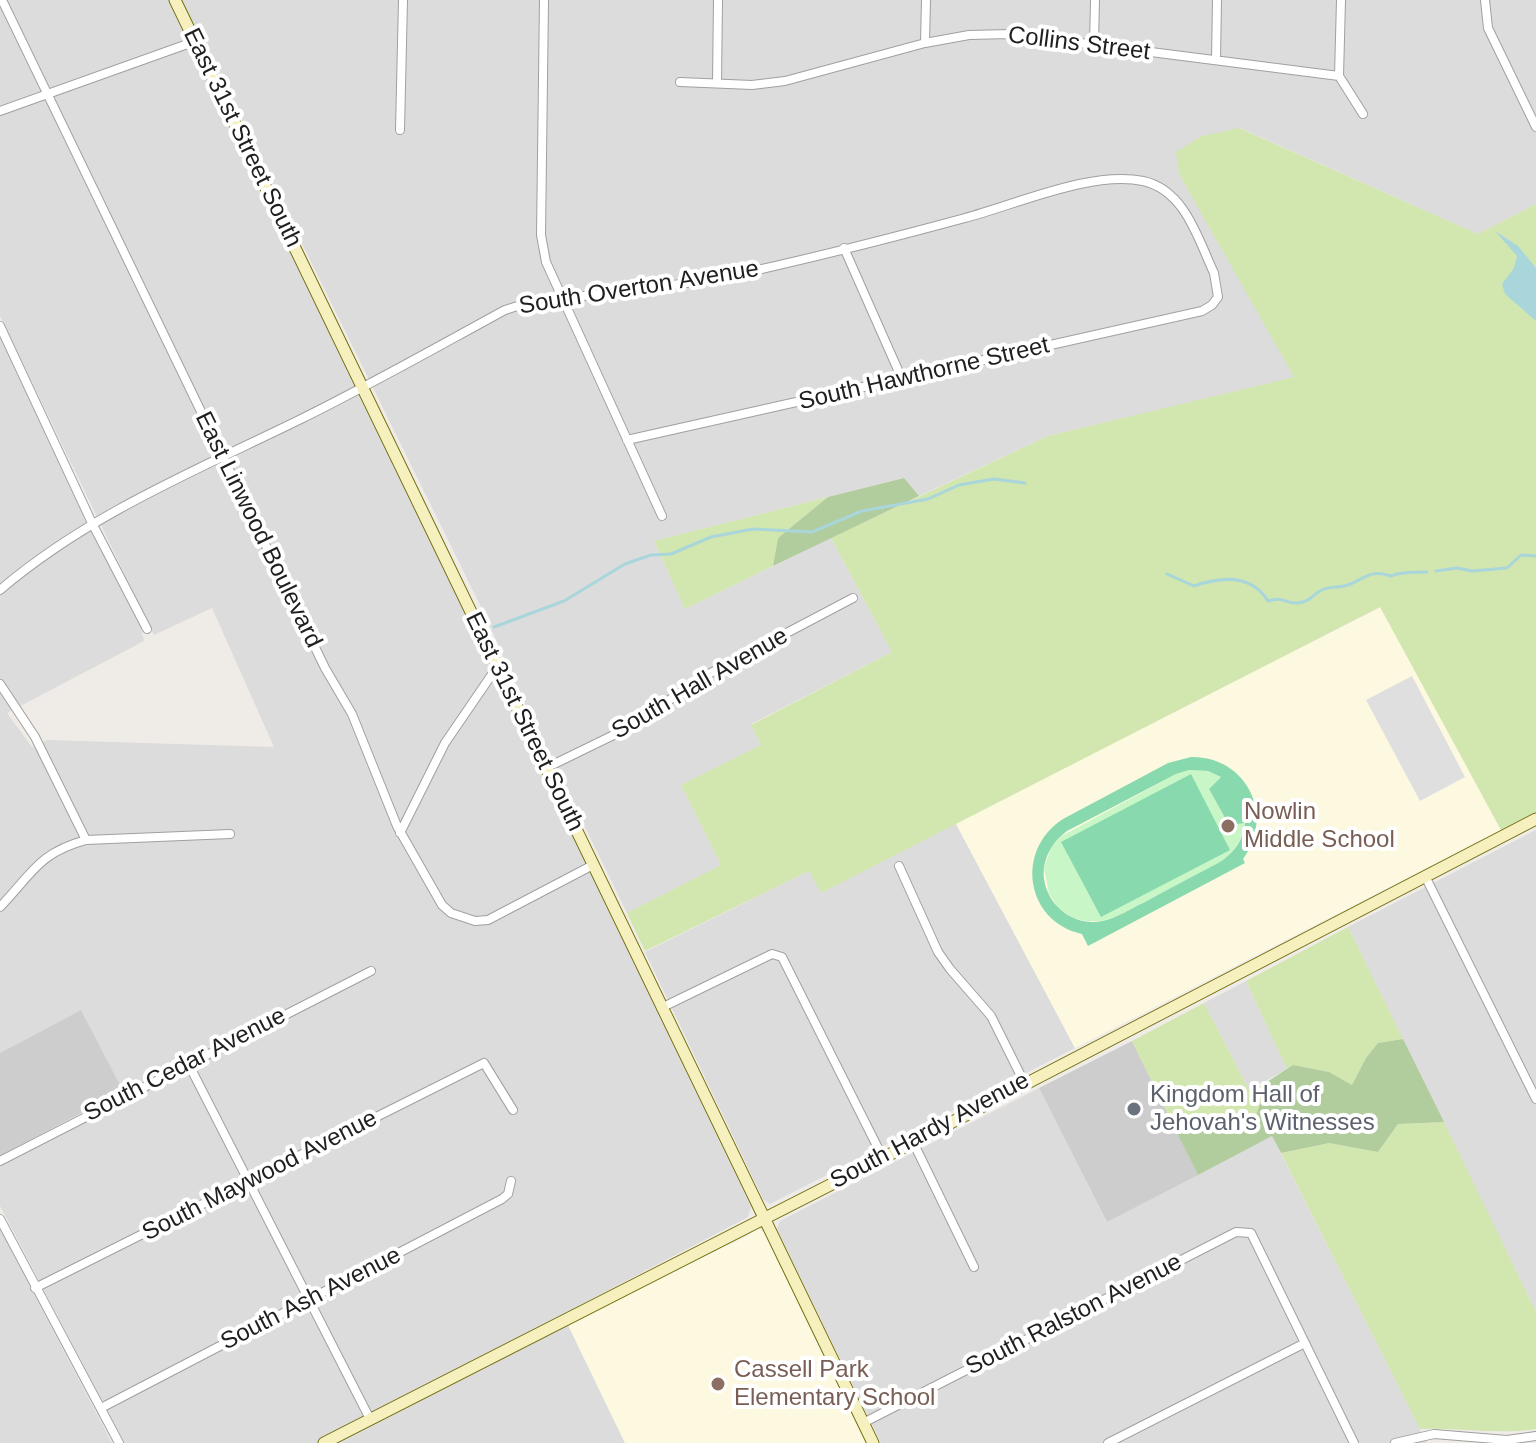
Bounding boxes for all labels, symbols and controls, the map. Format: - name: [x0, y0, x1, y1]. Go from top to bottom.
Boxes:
- street label: Collins Street: [1006, 21, 1152, 67]
- street label: East 31st Street South: [176, 24, 308, 252]
- street label: South Overton Avenue: [517, 255, 761, 321]
- street label: South Hawthorne Street: [796, 331, 1052, 417]
- street label: East Linwood Boulevard: [188, 407, 328, 653]
- street label: East 31st Street South: [458, 608, 590, 836]
- street label: South Hall Avenue: [607, 622, 793, 746]
- place label: Nowlin Middle School: [1244, 798, 1395, 854]
- marker: Nowlin Middle School: [1219, 817, 1237, 835]
- street label: South Cedar Avenue: [79, 1002, 291, 1128]
- street label: South Hardy Avenue: [826, 1066, 1034, 1196]
- place label: Kingdom Hall of Jehovah's Witnesses: [1150, 1081, 1375, 1137]
- marker: Kingdom Hall of Jehovah's Witnesses: [1125, 1100, 1143, 1118]
- street label: South Maywood Avenue: [138, 1104, 382, 1248]
- street label: South Ash Avenue: [216, 1241, 406, 1357]
- street label: South Ralston Avenue: [961, 1248, 1187, 1382]
- place label: Cassell Park Elementary School: [734, 1356, 935, 1412]
- marker: Cassell Park Elementary School: [709, 1375, 727, 1393]

